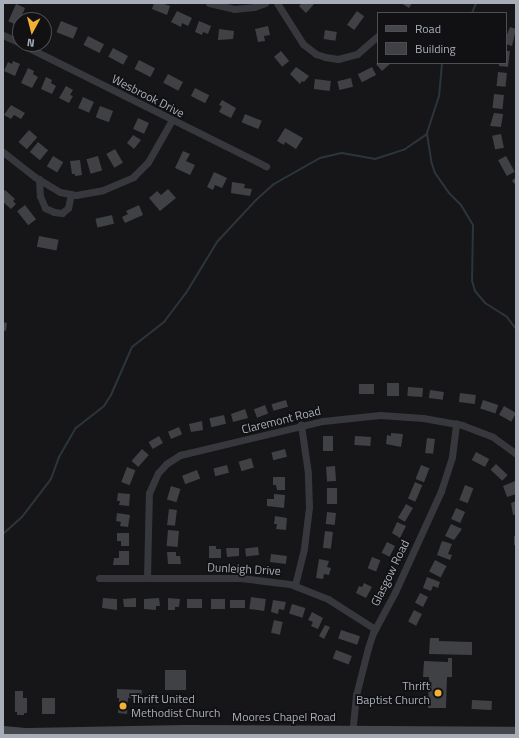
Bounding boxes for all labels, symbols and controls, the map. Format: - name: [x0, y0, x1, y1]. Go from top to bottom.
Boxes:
- north arrow: [12, 12, 52, 52]
- legend: [377, 12, 507, 64]
- text: Road: [415, 19, 441, 38]
- text: N: [26, 35, 35, 51]
- text: Building: [415, 39, 456, 58]
- street label: Wesbrook Drive: [109, 71, 187, 121]
- street label: Claremont Road: [240, 403, 322, 437]
- street label: Glasgow Road: [368, 538, 412, 608]
- street label: Dunleigh Drive: [207, 560, 281, 578]
- place label: Thrift Baptist Church: [356, 679, 430, 707]
- marker: Thrift Baptist Church: [433, 688, 443, 698]
- place label: Thrift United Methodist Church: [131, 692, 220, 720]
- marker: Thrift United Methodist Church: [118, 701, 128, 711]
- street label: Moores Chapel Road: [232, 710, 336, 724]

